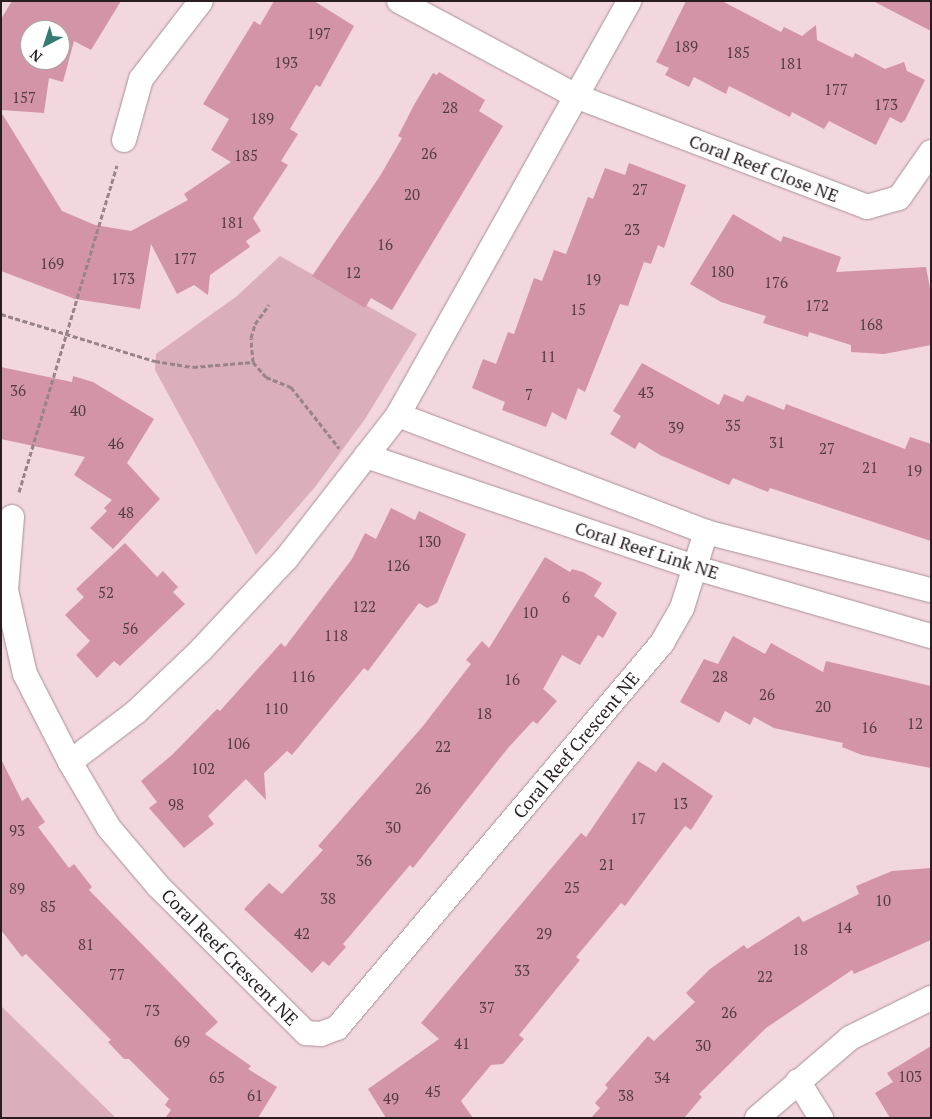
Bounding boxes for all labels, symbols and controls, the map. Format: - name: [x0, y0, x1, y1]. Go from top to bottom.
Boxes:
- north arrow: [20, 20, 70, 70]
- house number: 197: [307, 25, 331, 43]
- house number: 189: [674, 38, 698, 56]
- house number: 185: [726, 44, 750, 62]
- text: N: [26, 45, 46, 67]
- house number: 193: [274, 54, 298, 72]
- house number: 181: [779, 55, 803, 73]
- house number: 177: [824, 81, 848, 99]
- house number: 157: [12, 89, 36, 107]
- house number: 173: [874, 96, 898, 114]
- house number: 28: [442, 99, 458, 117]
- house number: 189: [250, 110, 274, 128]
- street label: Coral Reef Close NE: [686, 130, 842, 206]
- house number: 26: [421, 145, 437, 163]
- house number: 185: [234, 147, 258, 165]
- house number: 27: [632, 181, 648, 199]
- house number: 20: [404, 186, 420, 204]
- house number: 181: [220, 214, 244, 232]
- house number: 23: [624, 221, 640, 239]
- house number: 16: [377, 236, 393, 254]
- house number: 177: [173, 250, 197, 268]
- house number: 169: [40, 255, 64, 273]
- house number: 180: [710, 263, 734, 281]
- house number: 12: [345, 264, 361, 282]
- house number: 173: [111, 270, 135, 288]
- house number: 19: [585, 271, 601, 289]
- house number: 176: [764, 274, 788, 292]
- house number: 172: [805, 297, 829, 315]
- house number: 15: [570, 301, 586, 319]
- house number: 168: [859, 316, 883, 334]
- house number: 11: [540, 348, 556, 366]
- house number: 36: [10, 382, 26, 400]
- house number: 43: [638, 384, 654, 402]
- house number: 7: [525, 386, 533, 404]
- house number: 40: [70, 402, 86, 420]
- house number: 35: [725, 417, 741, 435]
- house number: 39: [668, 419, 684, 437]
- house number: 31: [769, 434, 785, 452]
- house number: 46: [108, 435, 124, 453]
- house number: 27: [819, 440, 835, 458]
- house number: 21: [862, 459, 878, 477]
- house number: 19: [906, 462, 922, 480]
- house number: 48: [118, 504, 134, 522]
- street label: Coral Reef Link NE: [572, 517, 722, 583]
- house number: 130: [417, 533, 441, 551]
- house number: 126: [386, 557, 410, 575]
- house number: 52: [98, 584, 114, 602]
- house number: 6: [562, 589, 570, 607]
- house number: 122: [352, 598, 376, 616]
- house number: 10: [522, 604, 538, 622]
- house number: 56: [122, 620, 138, 638]
- house number: 118: [324, 627, 348, 645]
- street label: Coral Reef Crescent NE: [508, 667, 644, 823]
- house number: 116: [291, 668, 315, 686]
- house number: 28: [712, 668, 728, 686]
- house number: 16: [504, 671, 520, 689]
- house number: 26: [759, 686, 775, 704]
- house number: 20: [815, 698, 831, 716]
- house number: 110: [264, 700, 288, 718]
- house number: 18: [476, 705, 492, 723]
- house number: 12: [907, 715, 923, 733]
- house number: 16: [861, 719, 877, 737]
- house number: 106: [226, 735, 250, 753]
- house number: 22: [435, 738, 451, 756]
- house number: 102: [191, 760, 215, 778]
- house number: 26: [415, 780, 431, 798]
- house number: 13: [672, 795, 688, 813]
- house number: 98: [168, 796, 184, 814]
- house number: 17: [630, 810, 646, 828]
- house number: 30: [385, 819, 401, 837]
- house number: 93: [9, 822, 25, 840]
- house number: 36: [356, 852, 372, 870]
- house number: 21: [599, 856, 615, 874]
- house number: 25: [564, 879, 580, 897]
- house number: 89: [9, 880, 25, 898]
- street label: Coral Reef Crescent NE: [157, 884, 303, 1030]
- house number: 38: [320, 890, 336, 908]
- house number: 10: [875, 892, 891, 910]
- house number: 85: [40, 898, 56, 916]
- house number: 14: [836, 919, 852, 937]
- house number: 42: [294, 925, 310, 943]
- house number: 29: [536, 925, 552, 943]
- house number: 81: [78, 936, 94, 954]
- house number: 18: [792, 941, 808, 959]
- house number: 33: [514, 962, 530, 980]
- house number: 77: [109, 966, 125, 984]
- house number: 22: [757, 968, 773, 986]
- house number: 37: [479, 999, 495, 1017]
- house number: 73: [144, 1002, 160, 1020]
- house number: 26: [721, 1004, 737, 1022]
- house number: 69: [174, 1033, 190, 1051]
- house number: 41: [454, 1035, 470, 1053]
- house number: 30: [695, 1037, 711, 1055]
- house number: 103: [898, 1068, 922, 1086]
- house number: 65: [209, 1069, 225, 1087]
- house number: 34: [654, 1069, 670, 1087]
- house number: 45: [425, 1083, 441, 1101]
- house number: 61: [247, 1087, 263, 1105]
- house number: 38: [618, 1087, 634, 1105]
- house number: 49: [383, 1090, 399, 1108]

